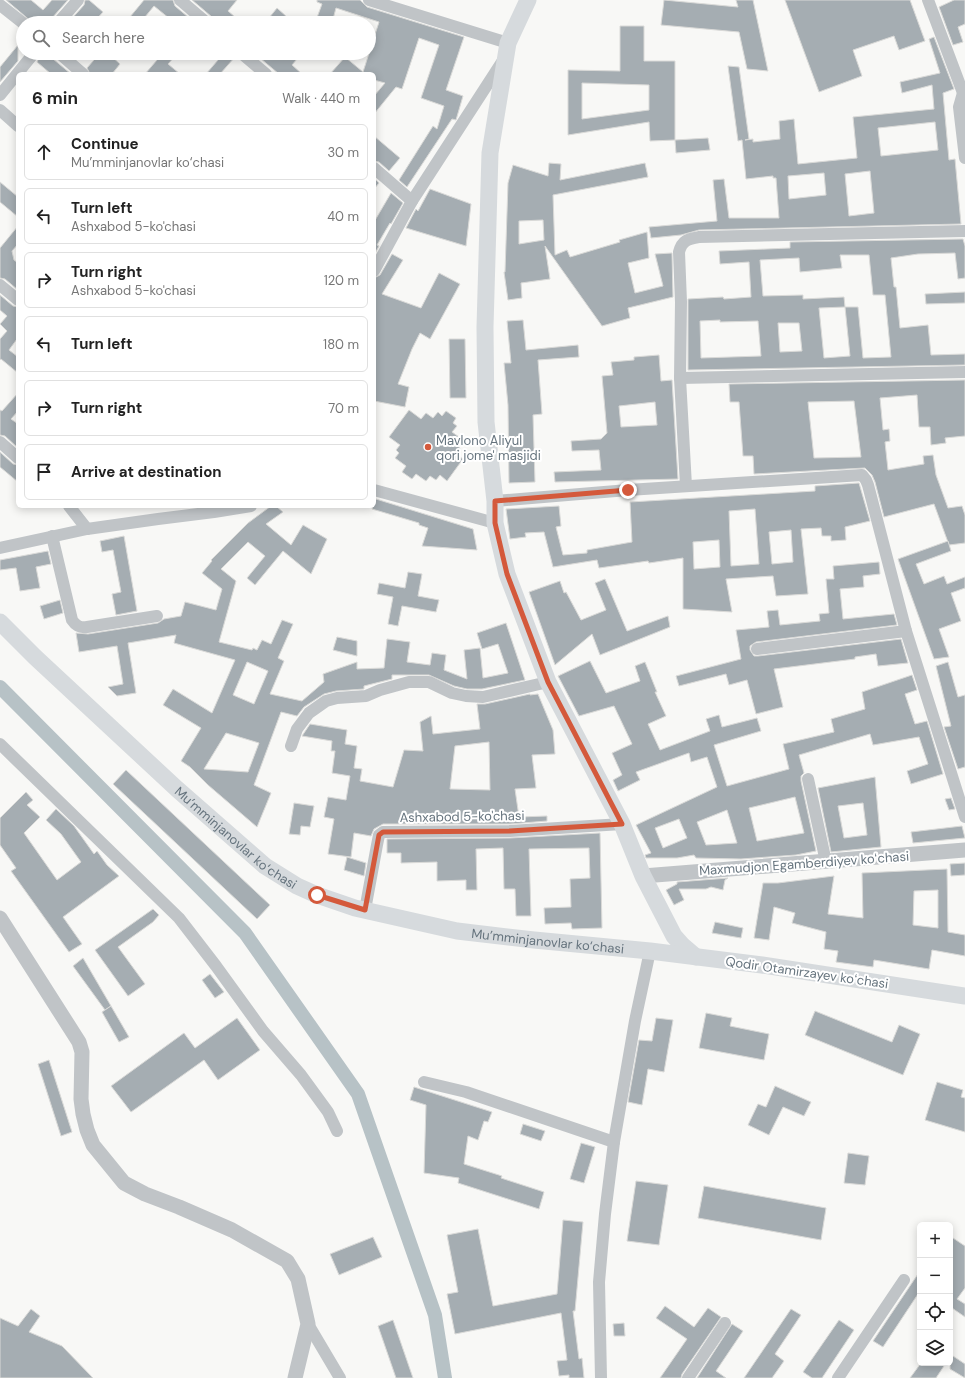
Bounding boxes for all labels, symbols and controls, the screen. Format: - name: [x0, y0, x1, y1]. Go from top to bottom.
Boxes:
- search box: [16, 16, 376, 60]
- icon: search: [30, 27, 52, 49]
- text: Search here: [62, 28, 145, 48]
- text: 6 min: [32, 87, 78, 109]
- text: Walk · 440 m: [282, 90, 360, 107]
- text: Continue: [71, 134, 139, 154]
- icon: ahead: [33, 141, 55, 163]
- text: 30 m: [327, 144, 359, 161]
- text: Mu’mminjanovlar ko‘chasi: [71, 154, 224, 171]
- text: Turn left: [71, 198, 132, 218]
- icon: left: [33, 205, 55, 227]
- text: 40 m: [327, 208, 359, 225]
- text: Ashxabod 5-ko'chasi: [71, 218, 196, 235]
- text: Turn right: [71, 262, 142, 282]
- icon: right: [33, 269, 55, 291]
- text: 120 m: [324, 272, 359, 289]
- text: Ashxabod 5-ko'chasi: [71, 282, 196, 299]
- icon: left: [33, 333, 55, 355]
- text: Turn left: [71, 334, 132, 354]
- text: 180 m: [323, 336, 359, 353]
- icon: right: [33, 397, 55, 419]
- text: Turn right: [71, 398, 142, 418]
- text: 70 m: [328, 400, 359, 417]
- place label: Mavlono Aliyul qori jome' masjidi: [436, 432, 541, 464]
- marker: Mavlono Aliyul qori jome' masjidi: [423, 442, 433, 452]
- icon: arrive: [33, 461, 55, 483]
- text: Arrive at destination: [71, 462, 222, 482]
- route end: [619, 481, 637, 499]
- street label: Mu’mminjanovlar ko‘chasi: [171, 783, 300, 893]
- street label: Ashxabod 5-ko'chasi: [399, 807, 525, 826]
- street label: Maxmudjon Egamberdiyev koʻchasi: [698, 848, 910, 879]
- route start: [308, 886, 326, 904]
- street label: Mu’mminjanovlar ko‘chasi: [470, 925, 625, 957]
- street label: Qodir Otamirzayev koʻchasi: [724, 953, 889, 992]
- map controls: [917, 1222, 953, 1366]
- button: +: [917, 1222, 953, 1258]
- button: −: [917, 1258, 953, 1294]
- button: locate: [917, 1294, 953, 1330]
- button: layers: [917, 1330, 953, 1366]

